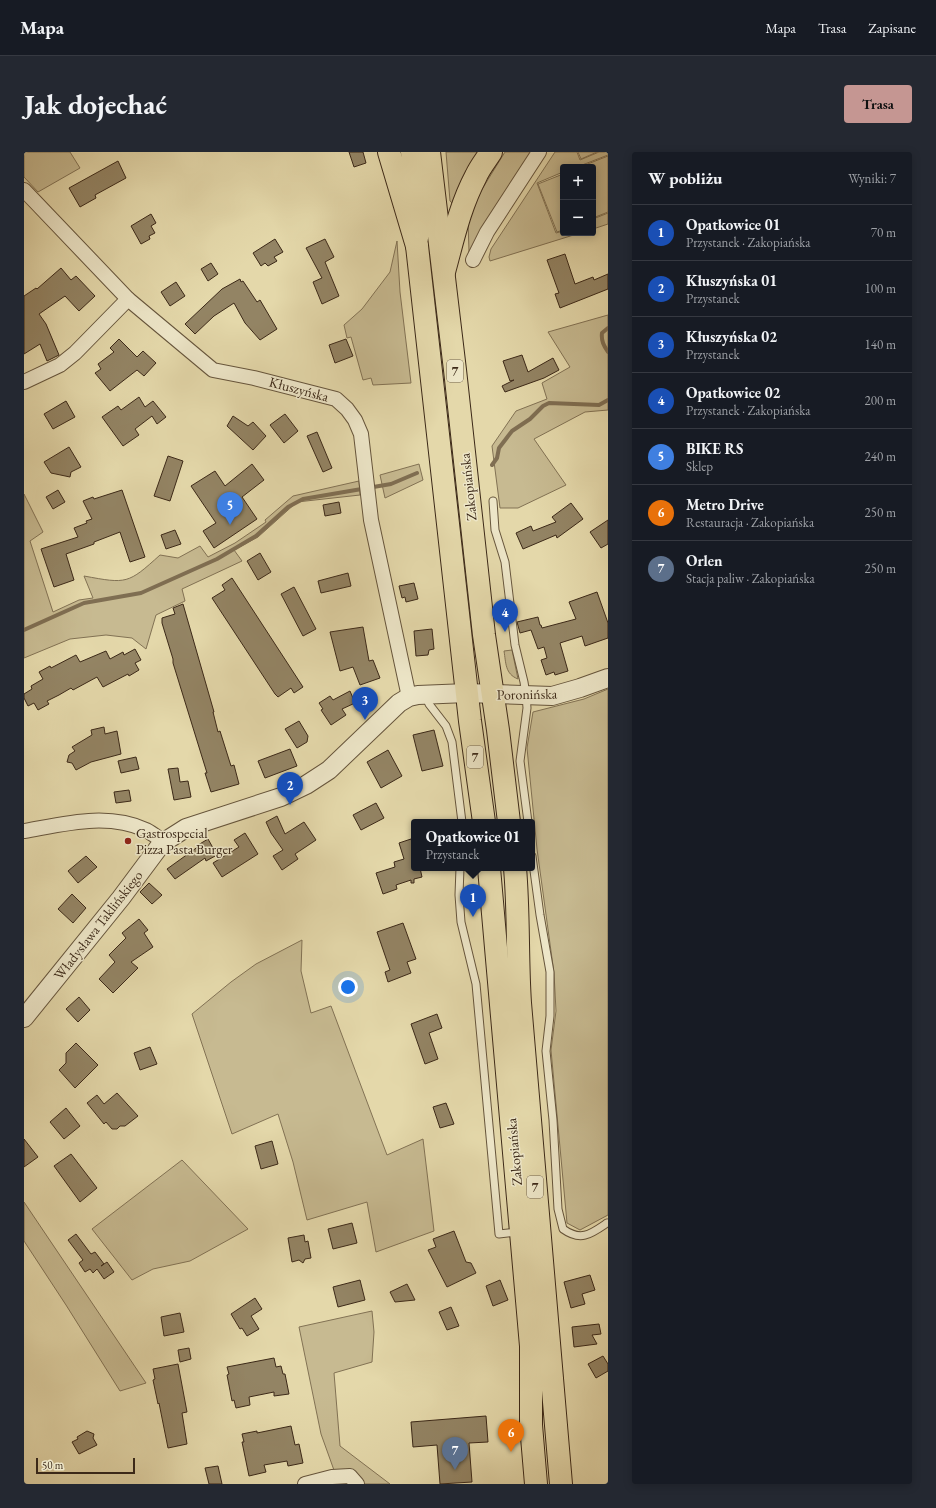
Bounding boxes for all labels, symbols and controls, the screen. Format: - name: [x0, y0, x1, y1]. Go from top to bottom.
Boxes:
- text: Mapa: [20, 15, 64, 40]
- text: Mapa: [765, 19, 796, 37]
- text: Trasa: [818, 19, 846, 37]
- text: Zapisane: [868, 19, 916, 37]
- button: Trasa: [844, 85, 912, 123]
- text: Jak dojechać: [24, 86, 167, 122]
- map controls: [560, 164, 596, 236]
- button: +: [560, 164, 596, 200]
- text: W pobliżu: [648, 167, 722, 189]
- text: Wyniki: 7: [848, 170, 896, 187]
- button: −: [560, 200, 596, 236]
- text: Opatkowice 01: [686, 215, 781, 234]
- text: 1: [658, 224, 664, 241]
- text: 70 m: [871, 224, 896, 241]
- text: Przystanek · Zakopiańska: [686, 234, 810, 251]
- text: Kłuszyńska 01: [686, 271, 777, 290]
- text: 2: [658, 280, 664, 297]
- text: 100 m: [865, 280, 896, 297]
- text: Przystanek: [686, 290, 740, 307]
- text: Kłuszyńska 02: [686, 327, 777, 346]
- text: 3: [658, 336, 664, 353]
- text: 140 m: [865, 336, 896, 353]
- text: Przystanek: [686, 346, 740, 363]
- road number: 7: [447, 360, 463, 382]
- street label: Kłuszyńska: [267, 372, 331, 406]
- text: Opatkowice 02: [686, 383, 781, 402]
- text: 4: [658, 392, 664, 409]
- text: 200 m: [865, 392, 896, 409]
- text: Przystanek · Zakopiańska: [686, 402, 810, 419]
- text: BIKE RS: [686, 439, 743, 458]
- text: 5: [658, 448, 664, 465]
- text: 240 m: [865, 448, 896, 465]
- street label: Zakopiańska: [455, 452, 480, 522]
- text: Sklep: [686, 458, 713, 475]
- pin: 5: [217, 492, 243, 525]
- text: Metro Drive: [686, 495, 764, 514]
- text: 6: [658, 504, 664, 521]
- text: 250 m: [865, 504, 896, 521]
- text: Restauracja · Zakopiańska: [686, 514, 814, 531]
- text: Orlen: [686, 551, 722, 570]
- text: 7: [658, 560, 664, 577]
- text: 250 m: [865, 560, 896, 577]
- text: Stacja paliw · Zakopiańska: [686, 570, 815, 587]
- pin: 4: [492, 599, 518, 632]
- street label: Poronińska: [497, 684, 558, 704]
- pin: 3: [352, 687, 378, 720]
- road number: 7: [467, 746, 483, 768]
- pin: 2: [277, 772, 303, 805]
- popup: [411, 819, 535, 871]
- place label: Gastrospecial Pizza Pasta Burger: [136, 824, 233, 858]
- text: Opatkowice 01: [426, 827, 520, 846]
- marker: Gastrospecial Pizza Pasta Burger: [123, 836, 133, 846]
- text: Przystanek: [426, 846, 479, 863]
- street label: Władysława Taklińskiego: [50, 866, 146, 983]
- pin: 1: [460, 884, 486, 917]
- your location: [338, 977, 358, 997]
- street label: Zakopiańska: [502, 1117, 526, 1187]
- road number: 7: [527, 1176, 543, 1198]
- pin: 6: [498, 1419, 524, 1452]
- pin: 7: [442, 1437, 468, 1470]
- scale bar: [36, 1456, 135, 1475]
- text: 50 m: [42, 1458, 63, 1472]

